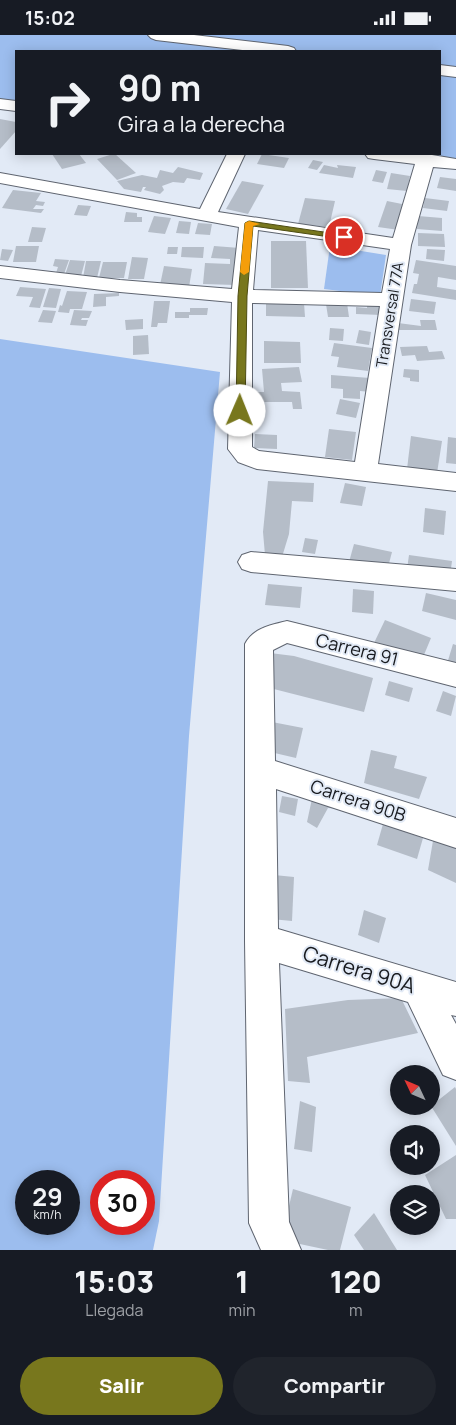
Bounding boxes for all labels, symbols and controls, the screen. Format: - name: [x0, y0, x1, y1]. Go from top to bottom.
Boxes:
- text: 15:02: [25, 5, 75, 31]
- text: 90 m: [118, 64, 201, 112]
- icon: right: [35, 70, 100, 135]
- text: Gira a la derecha: [118, 109, 285, 139]
- pin: [323, 216, 365, 258]
- icon: arrive: [330, 223, 358, 251]
- street label: Transversal 77A: [371, 260, 408, 369]
- position arrow: [213, 384, 265, 436]
- street label: Carrera 91: [314, 627, 401, 671]
- street label: Carrera 90B: [307, 773, 409, 827]
- street label: Carrera 90A: [300, 939, 419, 999]
- north arrow: [390, 1065, 440, 1115]
- map controls: [390, 1065, 440, 1235]
- button: sound: [390, 1125, 440, 1175]
- speed limit sign: 30: [90, 1170, 155, 1235]
- text: 29: [32, 1179, 63, 1214]
- button: layers: [390, 1185, 440, 1235]
- text: km/h: [34, 1206, 61, 1223]
- text: 15:03: [74, 1261, 154, 1302]
- text: 1: [235, 1261, 249, 1302]
- text: 120: [330, 1261, 382, 1302]
- text: Llegada: [85, 1299, 143, 1321]
- text: min: [229, 1299, 255, 1321]
- text: m: [349, 1299, 362, 1321]
- button: Salir: [20, 1357, 223, 1415]
- button: Compartir: [233, 1357, 436, 1415]

